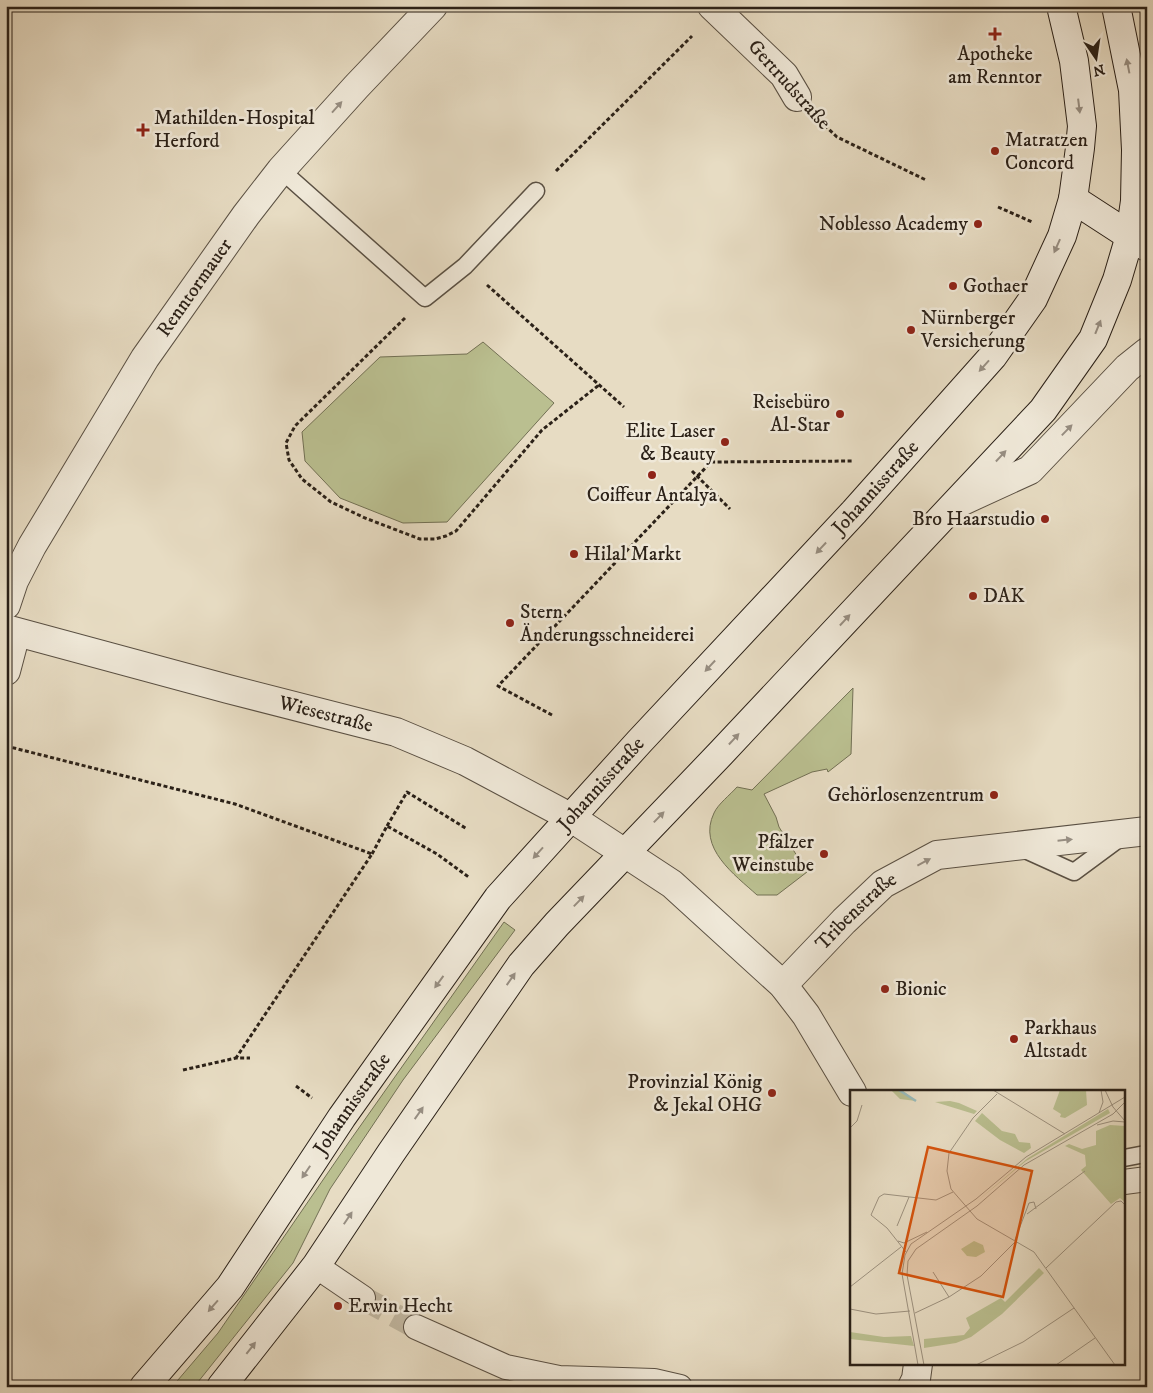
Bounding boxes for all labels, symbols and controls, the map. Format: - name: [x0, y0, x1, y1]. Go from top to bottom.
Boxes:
- marker: Apotheke am Renntor: [989, 28, 1001, 40]
- north arrow: [1070, 32, 1120, 82]
- street label: Gertrudstraße: [742, 35, 836, 135]
- place label: Apotheke am Renntor: [948, 42, 1042, 90]
- one-way arrow: [1124, 58, 1132, 74]
- text: N: [1091, 60, 1106, 80]
- one-way arrow: [1075, 98, 1083, 114]
- one-way arrow: [331, 102, 343, 114]
- place label: Mathilden-Hospital Herford: [154, 106, 315, 154]
- marker: Mathilden-Hospital Herford: [136, 123, 150, 137]
- place label: Matratzen Concord: [1005, 128, 1088, 176]
- marker: Matratzen Concord: [989, 145, 1001, 157]
- place label: Noblesso Academy: [819, 212, 968, 237]
- marker: Noblesso Academy: [972, 218, 984, 230]
- street label: Renntormauer: [151, 233, 238, 342]
- one-way arrow: [1053, 239, 1061, 253]
- place label: Gothaer: [963, 274, 1028, 299]
- marker: Gothaer: [947, 280, 959, 292]
- place label: Nürnberger Versicherung: [920, 306, 1025, 354]
- one-way arrow: [1094, 319, 1102, 334]
- marker: Nürnberger Versicherung: [905, 324, 917, 336]
- one-way arrow: [978, 360, 989, 373]
- place label: Reisebüro Al-Star: [752, 390, 831, 438]
- marker: Reisebüro Al-Star: [834, 408, 846, 420]
- place label: Elite Laser & Beauty: [625, 419, 716, 467]
- one-way arrow: [1061, 425, 1073, 437]
- street label: Johannisstraße: [825, 435, 924, 541]
- marker: Elite Laser & Beauty: [719, 436, 731, 448]
- one-way arrow: [995, 449, 1006, 462]
- marker: Coiffeur Antalya: [646, 469, 658, 481]
- place label: Coiffeur Antalya: [587, 483, 718, 508]
- place label: Bro Haarstudio: [912, 507, 1035, 532]
- marker: Bro Haarstudio: [1039, 513, 1051, 525]
- one-way arrow: [815, 541, 827, 553]
- place label: Hilal Markt: [584, 542, 681, 567]
- marker: Hilal Markt: [568, 548, 580, 560]
- place label: DAK: [983, 584, 1024, 609]
- marker: DAK: [967, 590, 979, 602]
- place label: Stern Änderungsschneiderei: [520, 600, 694, 648]
- one-way arrow: [839, 615, 851, 627]
- marker: Stern Änderungsschneiderei: [504, 617, 516, 629]
- one-way arrow: [704, 660, 716, 672]
- street label: Wiesestraße: [275, 690, 376, 738]
- street label: Johannisstraße: [551, 732, 650, 838]
- one-way arrow: [728, 734, 740, 746]
- place label: Gehörlosenzentrum: [827, 783, 984, 808]
- marker: Gehörlosenzentrum: [988, 789, 1000, 801]
- one-way arrow: [653, 812, 665, 824]
- place label: Pfälzer Weinstube: [731, 830, 815, 878]
- one-way arrow: [1058, 836, 1074, 844]
- one-way arrow: [532, 847, 544, 859]
- marker: Pfälzer Weinstube: [818, 848, 830, 860]
- one-way arrow: [917, 858, 932, 866]
- street label: Tribenstraße: [810, 867, 901, 956]
- one-way arrow: [573, 895, 585, 907]
- one-way arrow: [506, 972, 516, 985]
- one-way arrow: [434, 975, 444, 989]
- place label: Bionic: [895, 977, 947, 1002]
- marker: Bionic: [879, 983, 891, 995]
- place label: Parkhaus Altstadt: [1024, 1016, 1097, 1064]
- marker: Parkhaus Altstadt: [1008, 1033, 1020, 1045]
- street label: Johannisstraße: [307, 1048, 396, 1161]
- place label: Provinzial König & Jekal OHG: [627, 1070, 762, 1118]
- marker: Provinzial König & Jekal OHG: [766, 1087, 778, 1099]
- inset map: [850, 1090, 1126, 1366]
- one-way arrow: [414, 1106, 424, 1119]
- one-way arrow: [301, 1166, 310, 1179]
- one-way arrow: [343, 1211, 353, 1225]
- place label: Erwin Hecht: [348, 1294, 453, 1319]
- one-way arrow: [208, 1299, 219, 1312]
- marker: Erwin Hecht: [332, 1300, 344, 1312]
- one-way arrow: [246, 1342, 256, 1355]

